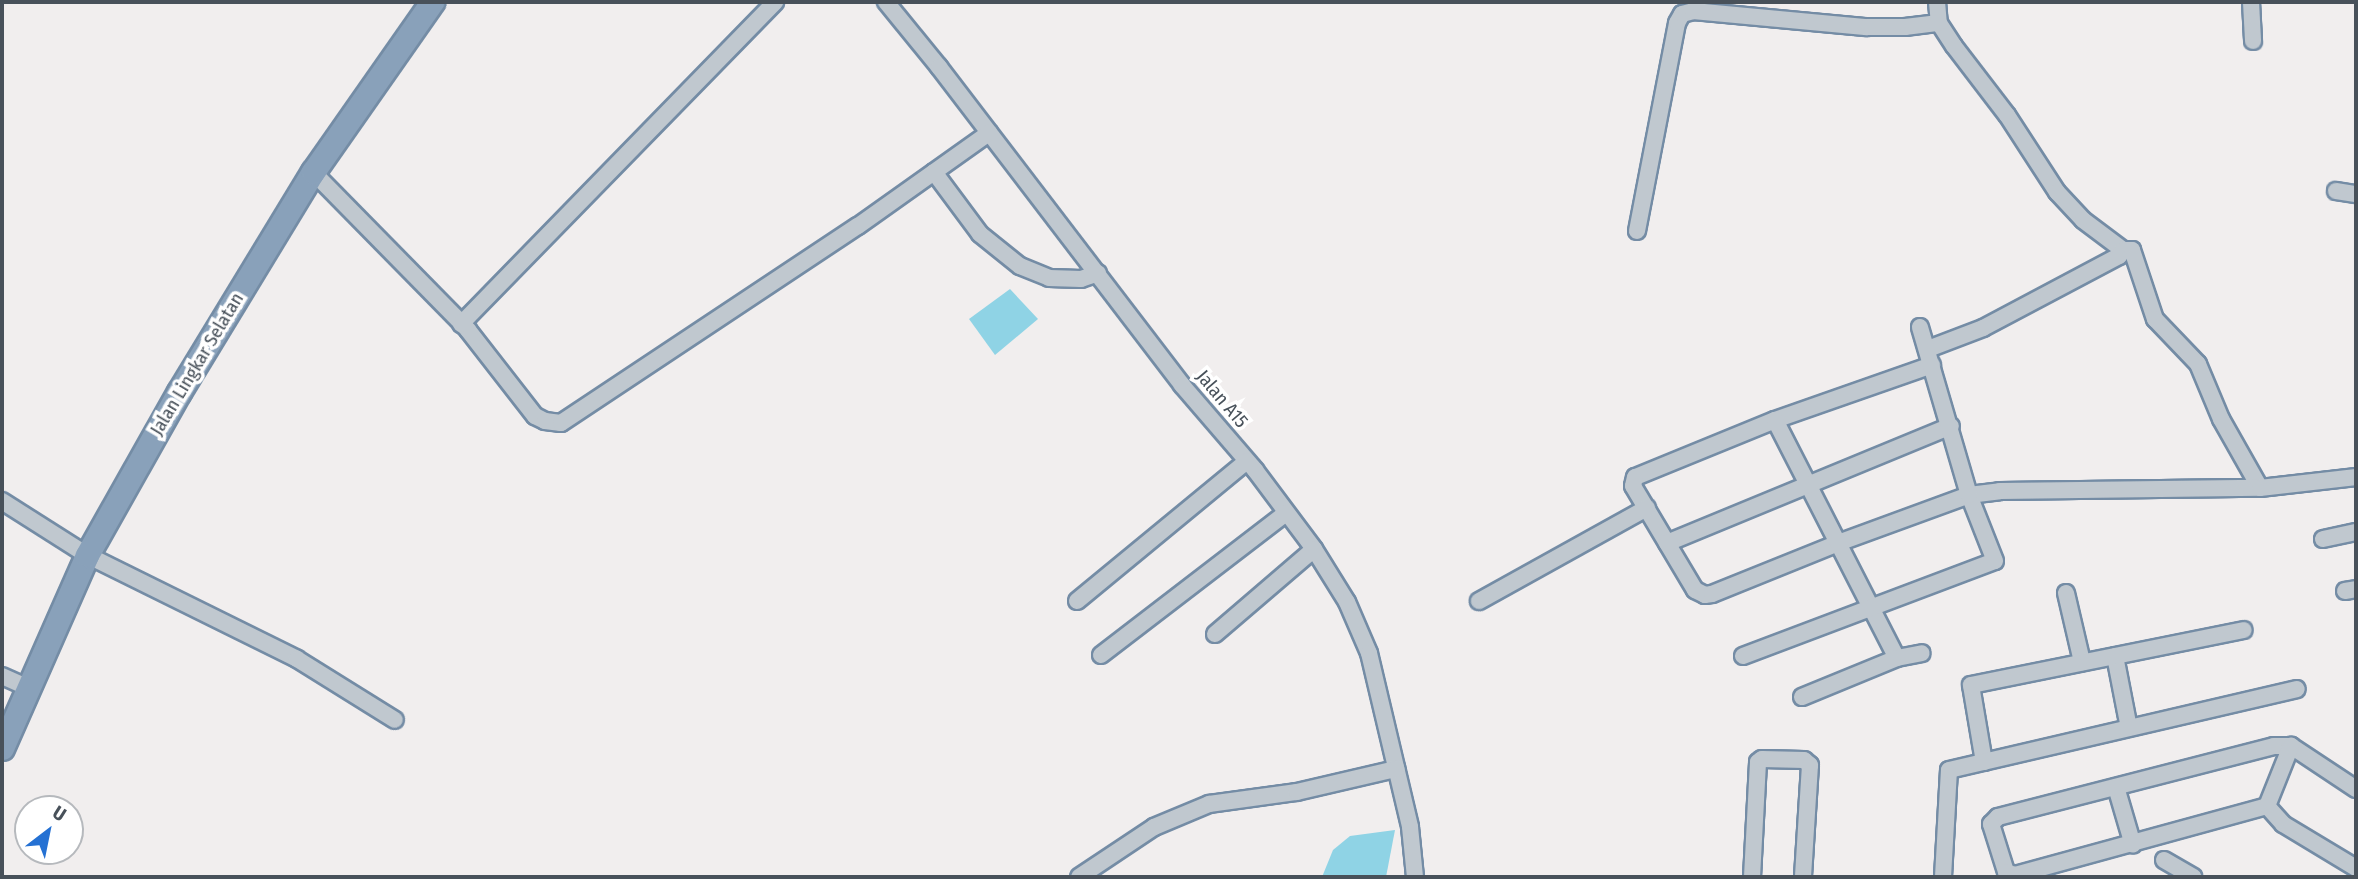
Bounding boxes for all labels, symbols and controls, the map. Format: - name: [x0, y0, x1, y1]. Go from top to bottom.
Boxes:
- street label: Jalan Lingkar Selatan: [145, 288, 249, 440]
- street label: Jalan A15: [1191, 366, 1253, 432]
- north arrow: [14, 795, 84, 865]
- text: U: [49, 801, 70, 826]

